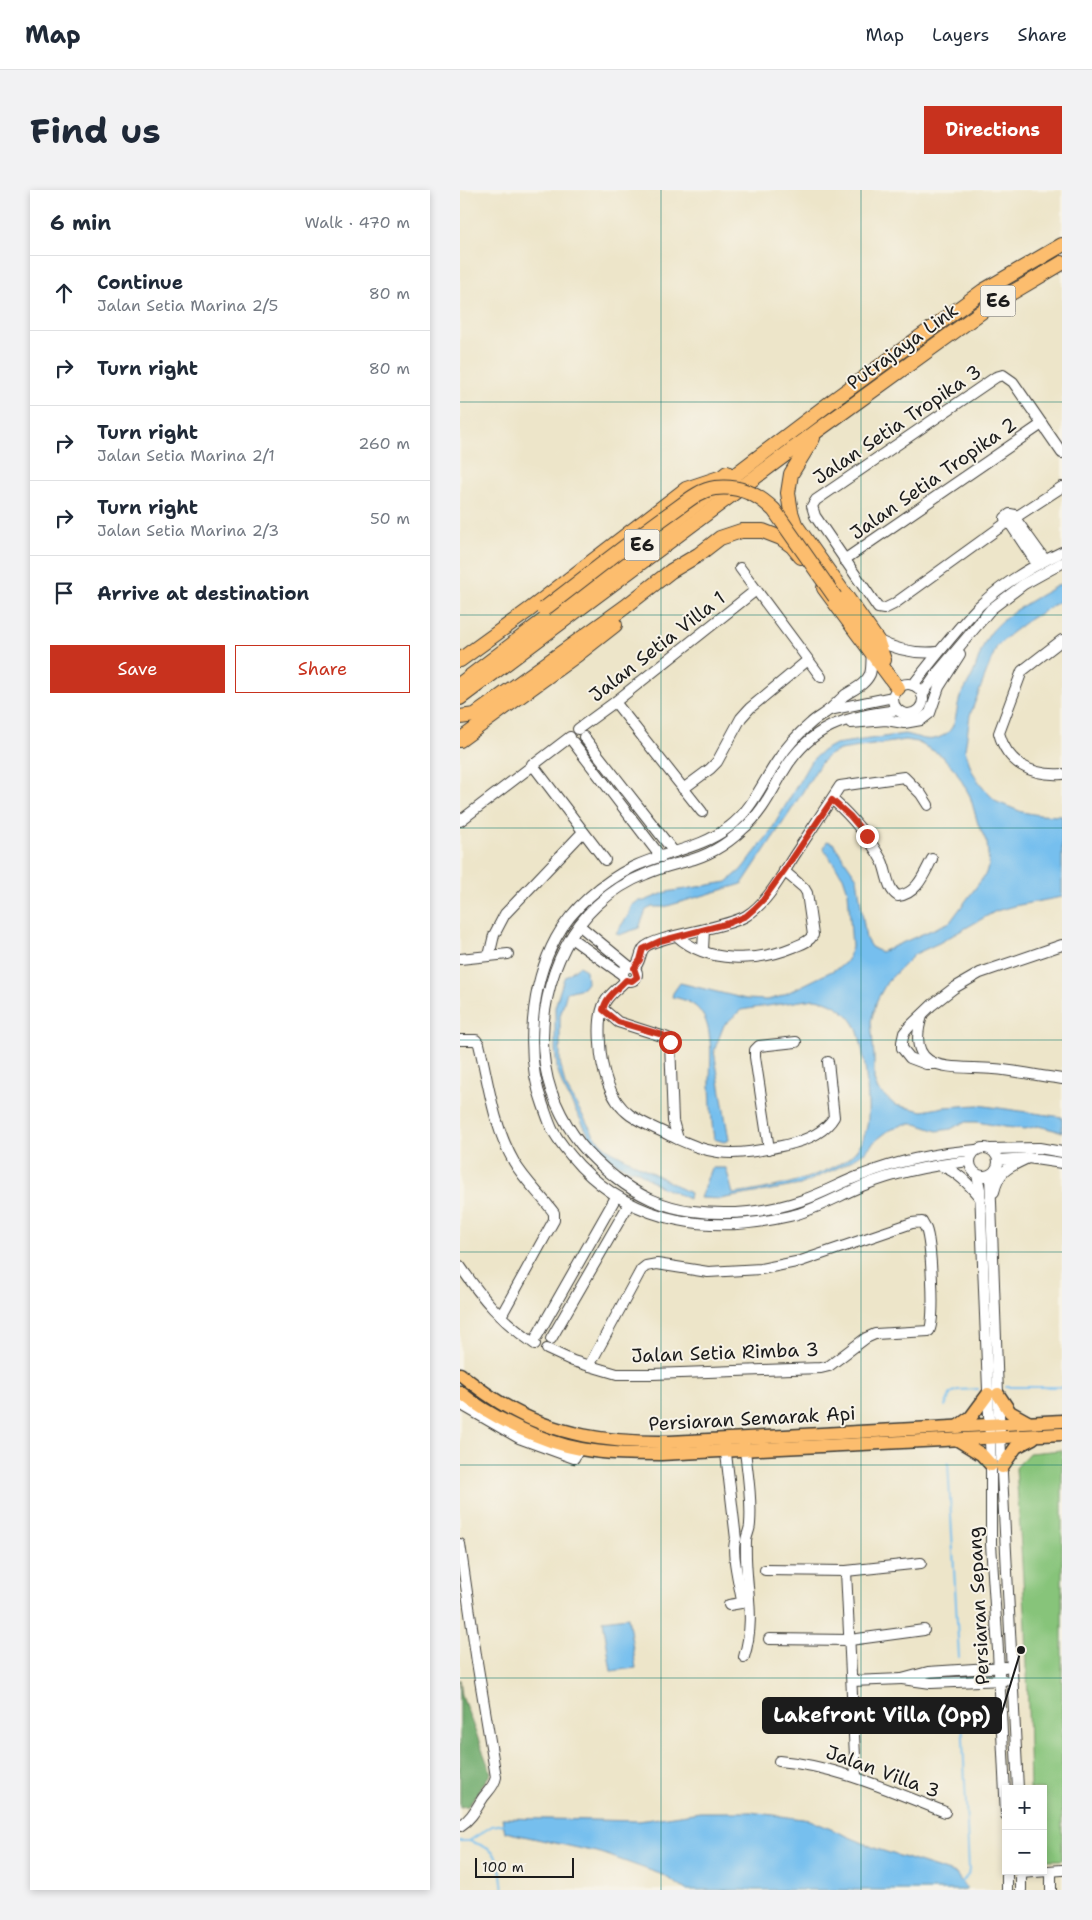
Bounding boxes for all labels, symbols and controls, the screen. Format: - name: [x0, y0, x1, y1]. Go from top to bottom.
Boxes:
- text: Map: [25, 19, 81, 51]
- text: Map: [866, 23, 904, 47]
- text: Layers: [932, 23, 989, 47]
- text: Share: [1017, 23, 1067, 47]
- button: Directions: [924, 106, 1062, 154]
- text: Find us: [30, 107, 161, 154]
- text: 6 min: [50, 209, 111, 237]
- text: Walk · 470 m: [305, 212, 410, 233]
- text: Continue: [97, 270, 183, 295]
- icon: ahead: [50, 279, 78, 307]
- text: 80 m: [369, 283, 410, 304]
- road number: E6: [980, 285, 1016, 316]
- text: Jalan Setia Marina 2/5: [97, 295, 278, 316]
- street label: Putrajaya Link: [841, 297, 963, 395]
- icon: right: [50, 354, 78, 382]
- text: Turn right: [97, 356, 198, 381]
- text: 80 m: [369, 358, 410, 379]
- street label: Jalan Setia Tropika 3: [808, 359, 986, 490]
- street label: Jalan Setia Tropika 2: [845, 411, 1021, 545]
- text: Turn right: [97, 420, 198, 445]
- icon: right: [50, 429, 78, 457]
- text: 260 m: [358, 433, 410, 454]
- text: Jalan Setia Marina 2/1: [97, 445, 275, 466]
- text: Turn right: [97, 495, 198, 520]
- icon: right: [50, 504, 78, 532]
- text: 50 m: [370, 508, 410, 529]
- text: Jalan Setia Marina 2/3: [97, 520, 279, 541]
- road number: E6: [624, 530, 660, 560]
- icon: arrive: [50, 579, 78, 607]
- text: Arrive at destination: [97, 581, 309, 606]
- street label: Jalan Setia Villa 1: [584, 585, 731, 707]
- button: Save: [50, 645, 225, 693]
- button: Share: [235, 645, 410, 693]
- route end: [856, 825, 879, 848]
- route start: [659, 1031, 682, 1054]
- street label: Jalan Setia Rimba 3: [631, 1337, 819, 1368]
- street label: Persiaran Semarak Api: [648, 1401, 856, 1436]
- street label: Persiaran Sepang: [962, 1526, 995, 1686]
- callout: Lakefront Villa (Opp): [763, 1698, 1001, 1733]
- text: Lakefront Villa (Opp): [773, 1702, 991, 1728]
- street label: Jalan Villa 3: [822, 1739, 943, 1804]
- map controls: [1002, 1785, 1047, 1875]
- button: +: [1002, 1785, 1047, 1830]
- button: −: [1002, 1830, 1047, 1875]
- scale bar: [475, 1855, 574, 1878]
- text: 100 m: [482, 1858, 524, 1876]

